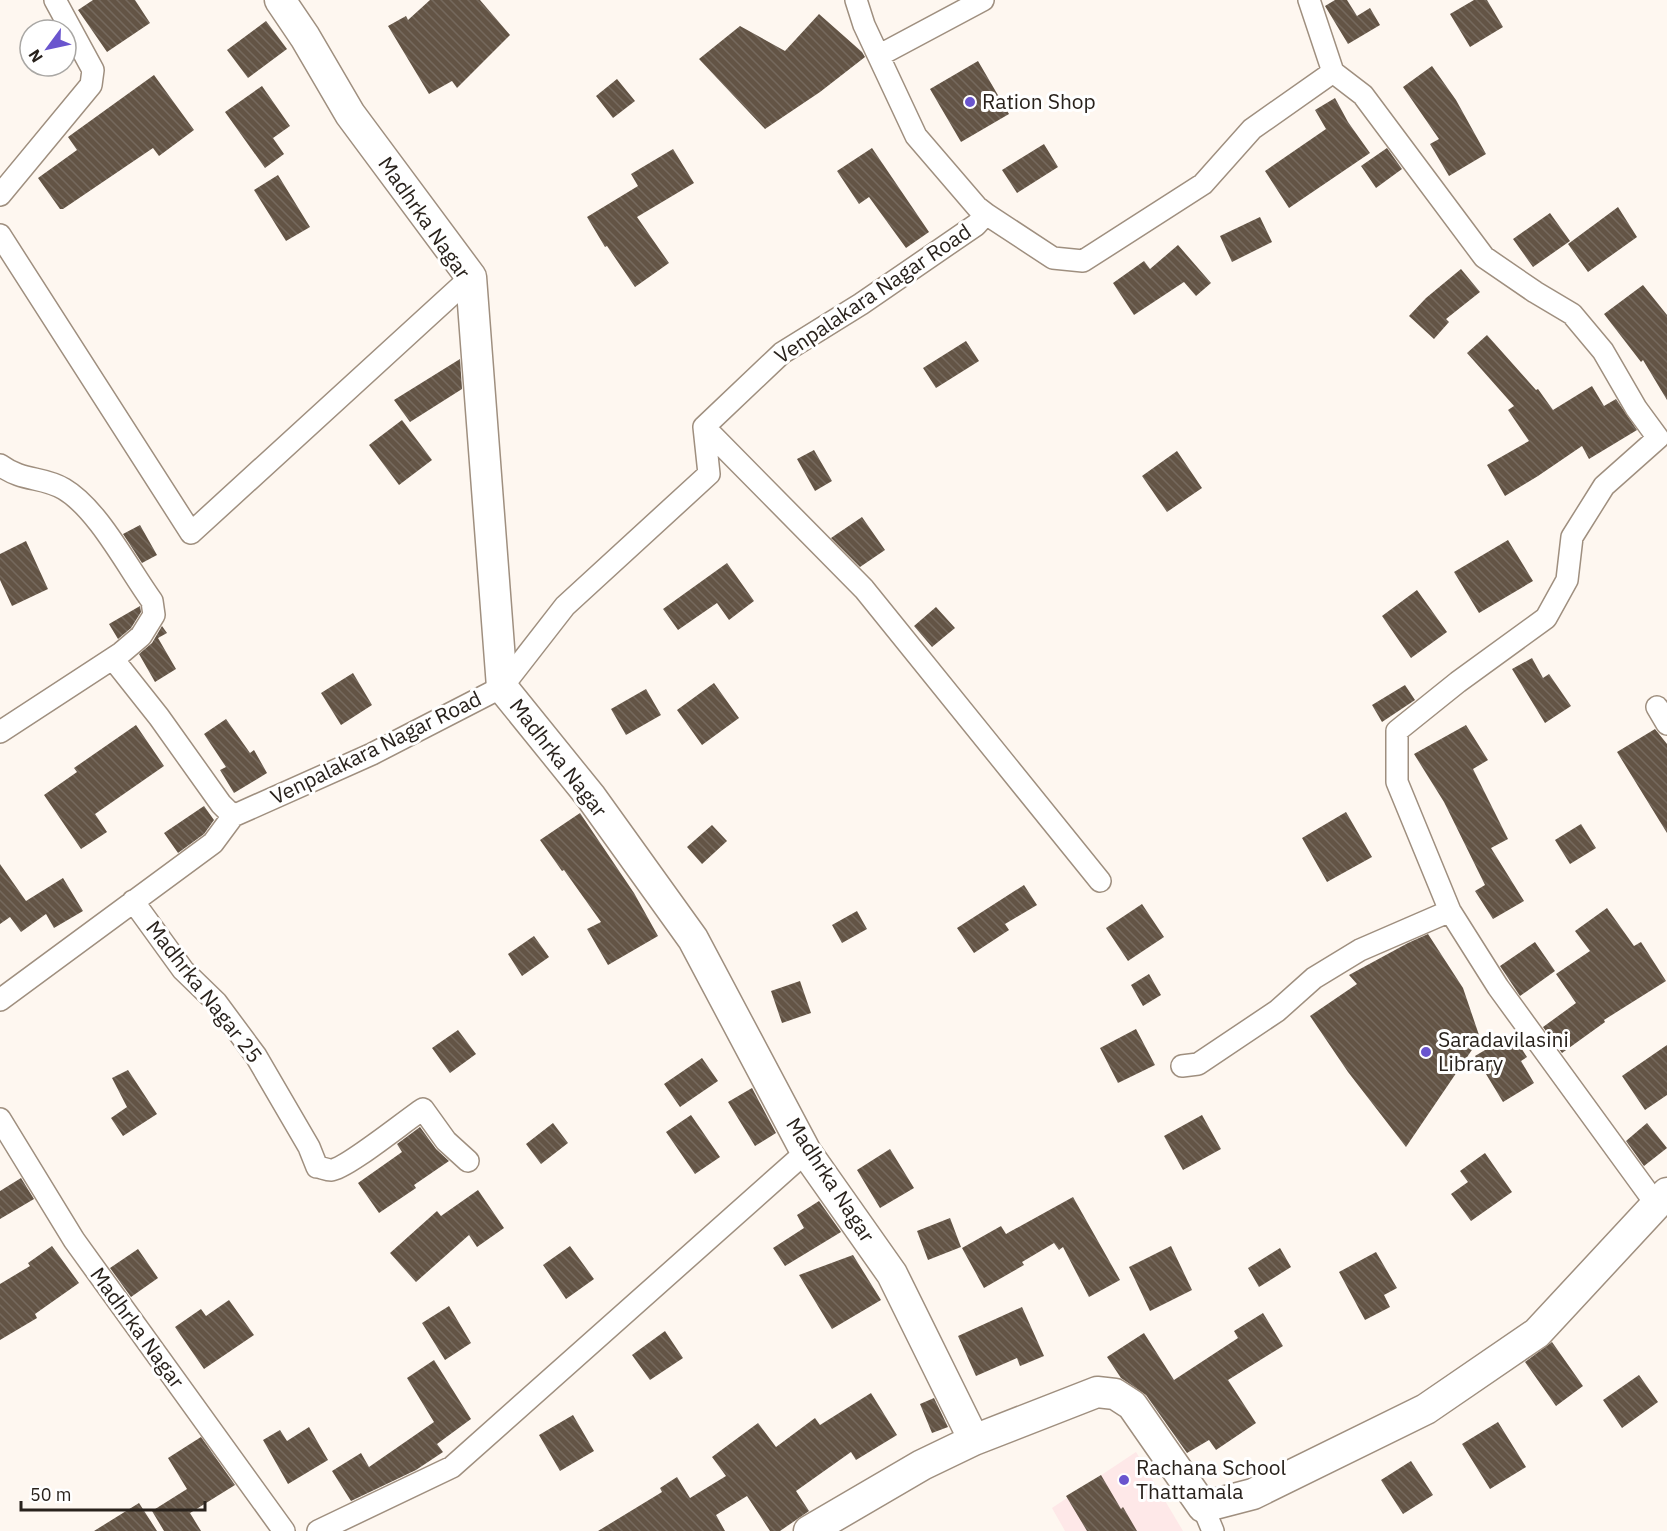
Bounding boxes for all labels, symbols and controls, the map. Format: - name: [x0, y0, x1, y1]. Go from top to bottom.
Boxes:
- north arrow: [18, 18, 78, 78]
- text: N: [24, 46, 47, 66]
- place label: Ration Shop: [982, 87, 1096, 115]
- marker: Ration Shop: [963, 95, 977, 109]
- street label: Madhrka Nagar: [372, 151, 478, 284]
- street label: Venpalakara Nagar Road: [769, 217, 976, 369]
- street label: Venpalakara Nagar Road: [266, 684, 486, 810]
- street label: Madhrka Nagar: [504, 692, 614, 823]
- street label: Madhrka Nagar 25: [140, 914, 269, 1068]
- place label: Saradavilasini Library: [1438, 1025, 1569, 1077]
- marker: Saradavilasini Library: [1419, 1045, 1433, 1059]
- street label: Madhrka Nagar: [780, 1112, 882, 1247]
- street label: Madhrka Nagar: [84, 1261, 191, 1394]
- place label: Rachana School Thattamala: [1136, 1453, 1286, 1505]
- marker: Rachana School Thattamala: [1117, 1473, 1131, 1487]
- scale bar: [21, 1474, 206, 1512]
- text: 50 m: [30, 1483, 72, 1506]

